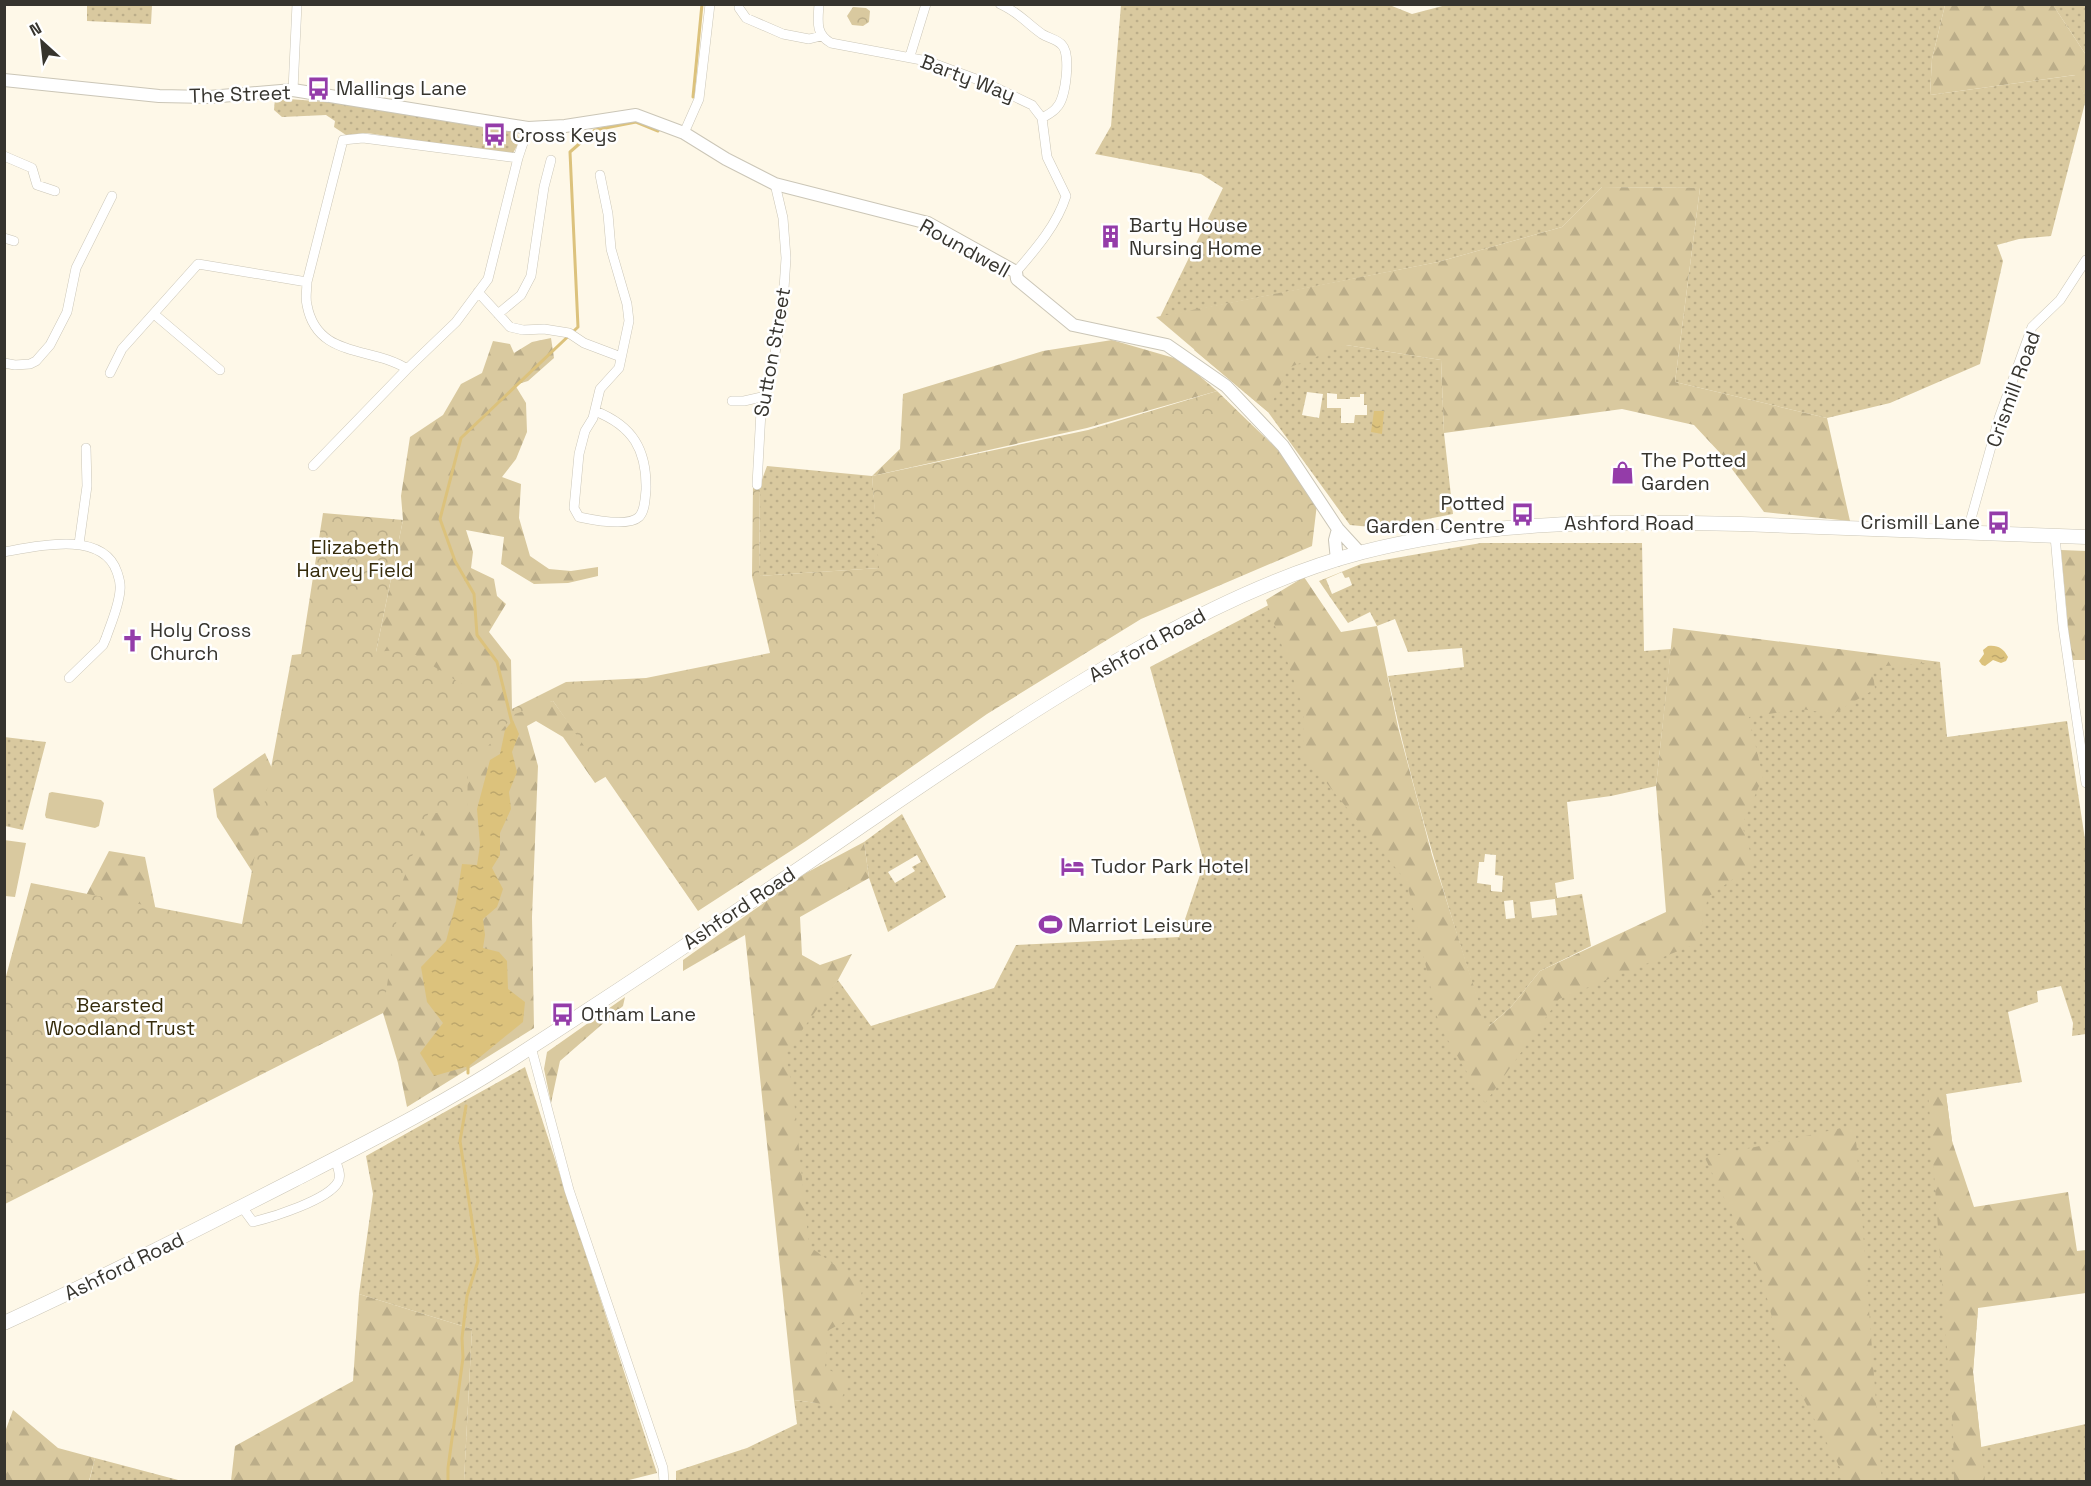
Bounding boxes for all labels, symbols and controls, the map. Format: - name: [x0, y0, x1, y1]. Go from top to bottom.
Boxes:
- north arrow: [12, 12, 72, 72]
- text: N: [26, 17, 45, 41]
- street label: Barty Way: [917, 48, 1019, 108]
- bus stop icon: Mallings Lane: [305, 75, 331, 101]
- place label: Mallings Lane: [336, 75, 467, 101]
- street label: The Street: [189, 79, 291, 109]
- bus stop icon: Cross Keys: [481, 122, 507, 148]
- place label: Cross Keys: [512, 122, 617, 148]
- street label: Roundwell: [915, 212, 1015, 284]
- place label: Barty House Nursing Home: [1129, 212, 1262, 261]
- building icon: Barty House Nursing Home: [1098, 223, 1124, 249]
- street label: Sutton Street: [748, 285, 796, 419]
- street label: Crismill Road: [1980, 327, 2046, 451]
- place label: The Potted Garden: [1641, 447, 1746, 496]
- shop icon: The Potted Garden: [1610, 459, 1636, 485]
- place label: Potted Garden Centre: [1366, 490, 1505, 539]
- bus stop icon: Potted Garden Centre: [1510, 502, 1536, 528]
- place label: Crismill Lane: [1861, 509, 1980, 535]
- bus stop icon: Crismill Lane: [1985, 509, 2011, 535]
- street label: Ashford Road: [1564, 510, 1694, 536]
- park label: Elizabeth Harvey Field: [296, 534, 414, 583]
- street label: Ashford Road: [1084, 602, 1210, 688]
- place label: Holy Cross Church: [150, 617, 251, 666]
- church icon: Holy Cross Church: [119, 628, 145, 654]
- hotel icon: Tudor Park Hotel: [1060, 853, 1086, 879]
- place label: Tudor Park Hotel: [1091, 853, 1249, 879]
- street label: Ashford Road: [678, 861, 800, 955]
- sports icon: Marriot Leisure: [1037, 912, 1063, 938]
- place label: Marriot Leisure: [1068, 912, 1212, 938]
- park label: Bearsted Woodland Trust: [45, 992, 195, 1041]
- bus stop icon: Otham Lane: [550, 1001, 576, 1027]
- place label: Otham Lane: [581, 1001, 696, 1027]
- street label: Ashford Road: [60, 1226, 188, 1306]

